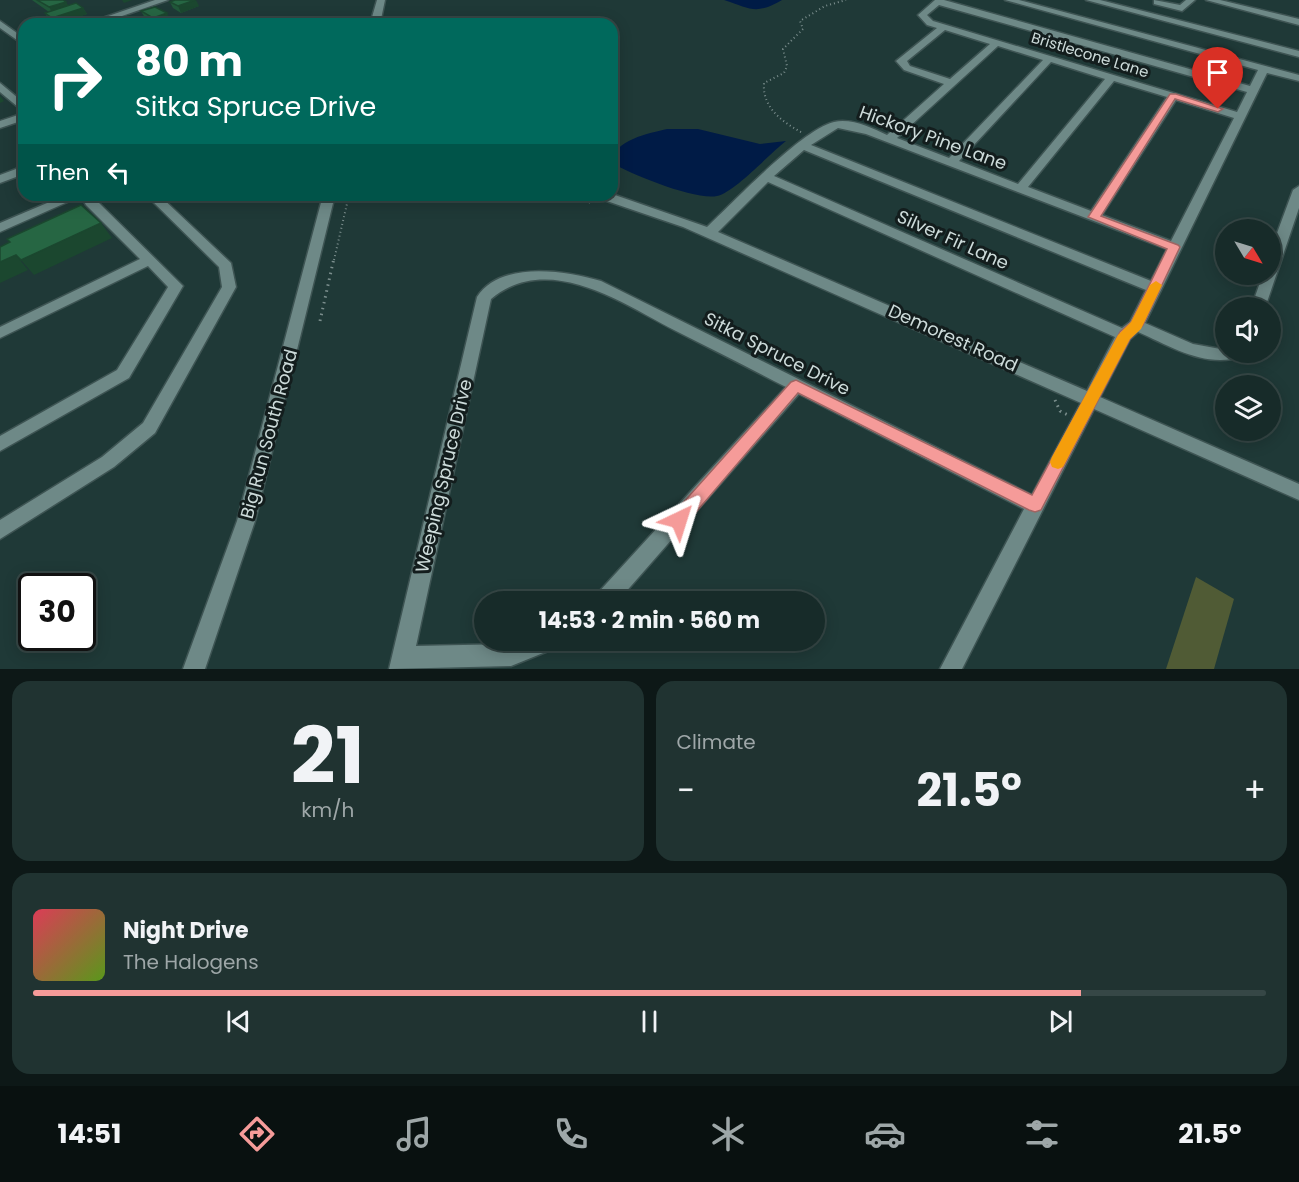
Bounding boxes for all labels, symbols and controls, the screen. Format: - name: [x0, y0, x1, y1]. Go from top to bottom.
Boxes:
- street label: Bristlecone Lane: [1029, 27, 1152, 82]
- text: 80 m: [135, 32, 243, 91]
- icon: right: [36, 42, 114, 120]
- pin: [1192, 47, 1243, 109]
- icon: arrive: [1201, 56, 1234, 89]
- text: Sitka Spruce Drive: [135, 88, 376, 125]
- street label: Hickory Pine Lane: [856, 99, 1010, 176]
- icon: left: [102, 156, 135, 189]
- text: Then: [36, 157, 90, 188]
- street label: Silver Fir Lane: [893, 204, 1013, 275]
- north arrow: [1215, 219, 1281, 285]
- map controls: [1215, 219, 1281, 441]
- button: sound: [1215, 297, 1281, 363]
- street label: Demorest Road: [884, 298, 1022, 377]
- street label: Sitka Spruce Drive: [700, 306, 855, 401]
- street label: Big Run South Road: [234, 346, 303, 521]
- button: layers: [1215, 375, 1281, 441]
- street label: Weeping Spruce Drive: [409, 377, 478, 575]
- position arrow: [647, 488, 711, 552]
- speed limit sign: 30: [18, 573, 96, 651]
- text: 14:53 · 2 min · 560 m: [539, 605, 760, 636]
- text: 21: [291, 701, 365, 810]
- text: Climate: [677, 728, 756, 756]
- text: 21.5°: [916, 759, 1022, 822]
- text: −: [677, 767, 695, 814]
- text: +: [1243, 767, 1266, 814]
- text: km/h: [301, 796, 354, 824]
- text: Night Drive: [123, 915, 249, 946]
- text: The Halogens: [123, 948, 259, 976]
- icon: previous: [222, 1005, 255, 1038]
- icon: pause: [633, 1005, 666, 1038]
- icon: next: [1044, 1005, 1077, 1038]
- icon: directions: [236, 1113, 278, 1155]
- icon: music: [393, 1113, 435, 1155]
- icon: phone: [550, 1113, 592, 1155]
- icon: climate: [707, 1113, 749, 1155]
- icon: car: [864, 1113, 906, 1155]
- icon: filters: [1021, 1113, 1063, 1155]
- text: 14:51: [57, 1115, 121, 1152]
- text: 21.5°: [1178, 1115, 1241, 1152]

